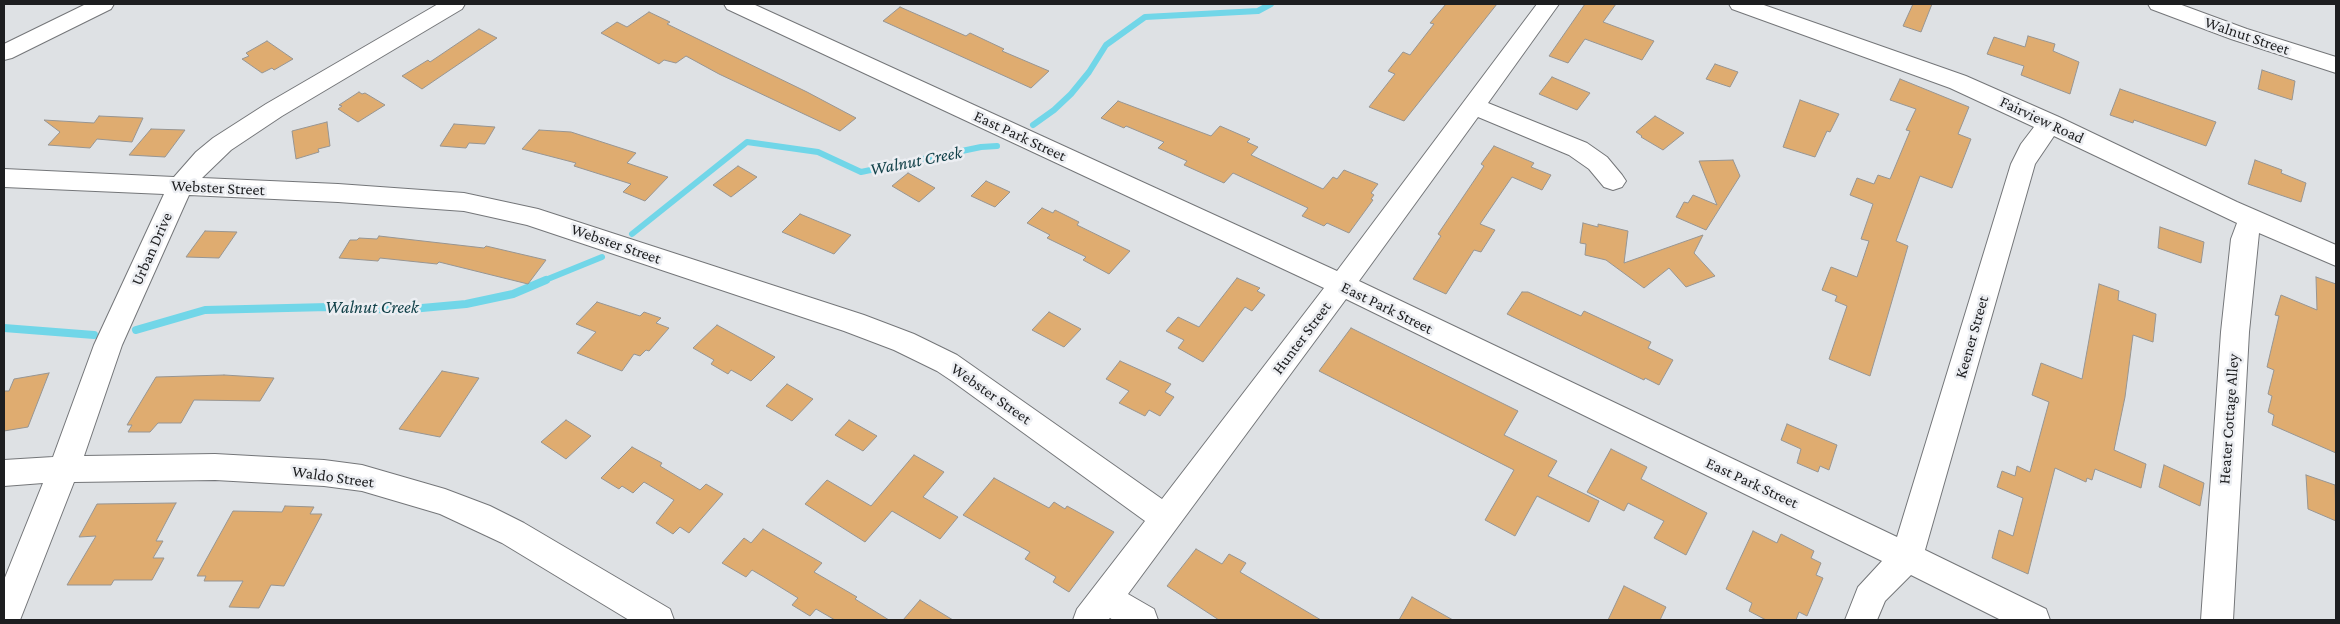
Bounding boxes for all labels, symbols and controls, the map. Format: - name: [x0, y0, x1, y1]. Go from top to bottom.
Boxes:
- street label: Walnut Street: [2202, 13, 2292, 59]
- street label: Fairview Road: [1997, 92, 2087, 148]
- street label: East Park Street: [971, 106, 1069, 166]
- water label: Walnut Creek: [868, 141, 964, 181]
- street label: Webster Street: [171, 176, 265, 200]
- street label: Urban Drive: [127, 209, 177, 289]
- street label: Webster Street: [569, 220, 663, 268]
- street label: East Park Street: [1338, 278, 1436, 338]
- street label: Keener Street: [1951, 294, 1993, 380]
- water label: Walnut Creek: [325, 296, 419, 318]
- street label: Hunter Street: [1268, 298, 1336, 378]
- street label: Heater Cottage Alley: [2215, 353, 2243, 485]
- street label: Webster Street: [947, 359, 1035, 429]
- street label: East Park Street: [1703, 453, 1801, 513]
- street label: Waldo Street: [291, 462, 375, 492]

